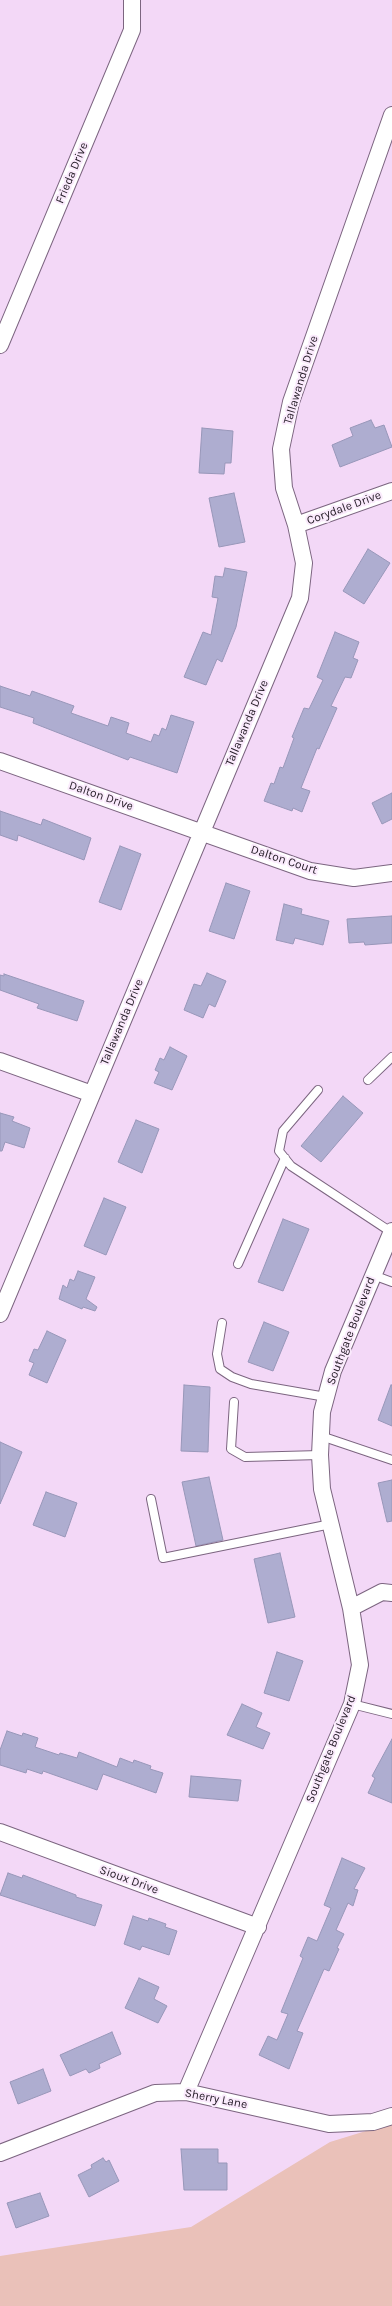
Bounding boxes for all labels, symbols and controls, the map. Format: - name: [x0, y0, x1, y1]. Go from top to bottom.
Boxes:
- street label: Frieda Drive: [53, 140, 91, 206]
- street label: Tallawanda Drive: [281, 334, 321, 426]
- street label: Corydale Drive: [305, 488, 383, 528]
- street label: Tallawanda Drive: [222, 678, 272, 768]
- street label: Dalton Drive: [67, 778, 135, 814]
- street label: Dalton Court: [249, 842, 319, 878]
- street label: Tallawanda Drive: [97, 977, 147, 1067]
- street label: Southgate Boulevard: [324, 1275, 378, 1387]
- street label: Southgate Boulevard: [303, 1693, 359, 1805]
- street label: Sioux Drive: [98, 1863, 160, 1897]
- street label: Sherry Lane: [184, 2086, 248, 2112]

